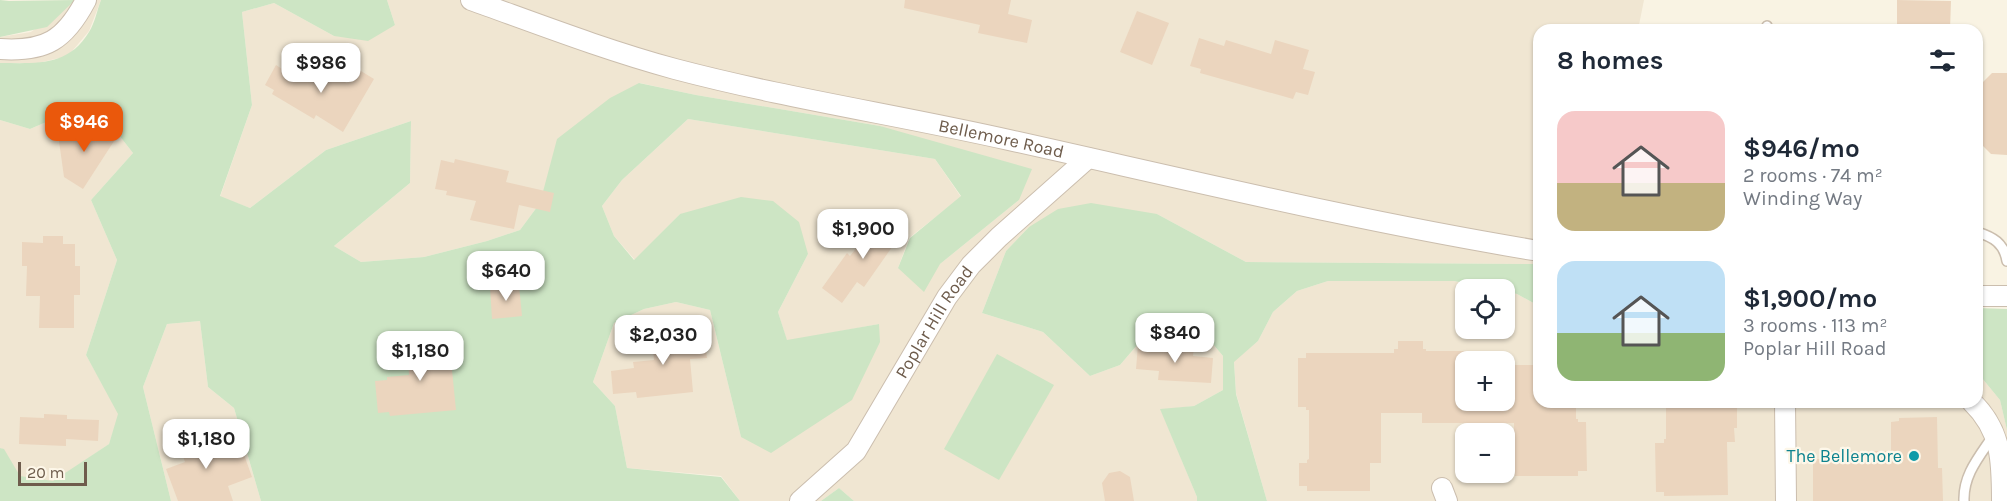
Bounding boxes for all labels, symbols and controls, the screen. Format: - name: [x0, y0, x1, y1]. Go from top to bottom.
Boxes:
- pin: $986: [285, 43, 357, 94]
- icon: filters: [1926, 44, 1959, 77]
- text: 8 homes: [1557, 45, 1663, 76]
- text: $986: [295, 51, 347, 74]
- pin: $946: [48, 102, 120, 153]
- text: $946: [59, 110, 109, 133]
- street label: Bellemore Road: [936, 114, 1066, 163]
- text: $946/mo: [1743, 133, 1860, 164]
- icon: home: [1605, 135, 1677, 207]
- text: 2 rooms · 74 m²: [1743, 164, 1883, 187]
- text: Winding Way: [1743, 187, 1862, 210]
- pin: $1,900: [814, 209, 912, 260]
- text: $1,900: [831, 217, 895, 240]
- pin: $640: [470, 251, 542, 302]
- text: $640: [481, 259, 531, 282]
- street label: Poplar Hill Road: [890, 261, 978, 382]
- map controls: [1455, 279, 1515, 483]
- button: locate: [1455, 279, 1515, 339]
- text: $1,900/mo: [1743, 283, 1877, 314]
- icon: home: [1605, 285, 1677, 357]
- pin: $840: [1139, 313, 1211, 364]
- text: 3 rooms · 113 m²: [1743, 314, 1887, 337]
- pin: $2,030: [614, 315, 712, 366]
- text: $840: [1149, 321, 1201, 344]
- text: $2,030: [629, 323, 697, 346]
- pin: $1,180: [371, 331, 469, 382]
- text: Poplar Hill Road: [1743, 337, 1887, 360]
- text: $1,180: [391, 339, 449, 362]
- button: +: [1455, 351, 1515, 411]
- pin: $1,180: [157, 419, 255, 470]
- button: −: [1455, 423, 1515, 483]
- text: $1,180: [177, 427, 235, 450]
- place label: The Bellemore: [1786, 445, 1902, 467]
- marker: The Bellemore: [1907, 449, 1921, 463]
- scale bar: [18, 459, 87, 486]
- text: 20 m: [27, 463, 65, 482]

